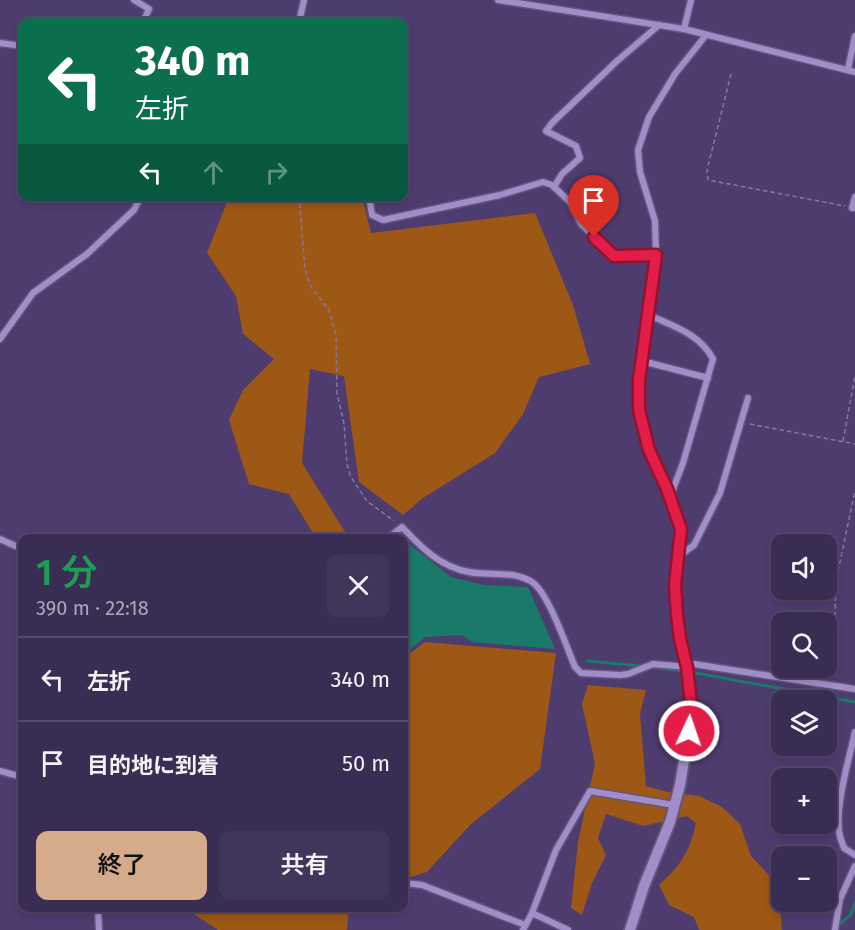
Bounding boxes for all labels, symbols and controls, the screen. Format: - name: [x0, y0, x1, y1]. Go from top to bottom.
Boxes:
- text: 340 m: [135, 36, 251, 86]
- icon: left: [36, 42, 114, 120]
- text: 左折: [135, 93, 189, 125]
- icon: left: [134, 156, 167, 189]
- icon: ahead: [197, 156, 230, 189]
- icon: right: [260, 156, 293, 189]
- pin: [568, 175, 619, 237]
- icon: arrive: [577, 184, 610, 217]
- map controls: [771, 534, 837, 912]
- button: sound: [771, 534, 837, 600]
- text: 1 分: [36, 551, 97, 595]
- button: close: [327, 554, 390, 617]
- text: 390 m · 22:18: [36, 596, 149, 620]
- button: search: [771, 612, 837, 678]
- icon: left: [36, 663, 69, 696]
- text: 340 m: [330, 666, 390, 693]
- text: 左折: [87, 668, 131, 695]
- button: layers: [771, 690, 837, 756]
- position arrow: [657, 699, 721, 763]
- icon: arrive: [36, 747, 69, 780]
- text: 50 m: [342, 750, 390, 777]
- text: 目的地に到着: [87, 752, 219, 779]
- button: +: [771, 768, 837, 834]
- button: 終了: [36, 831, 207, 900]
- button: 共有: [219, 831, 390, 900]
- button: −: [771, 846, 837, 912]

